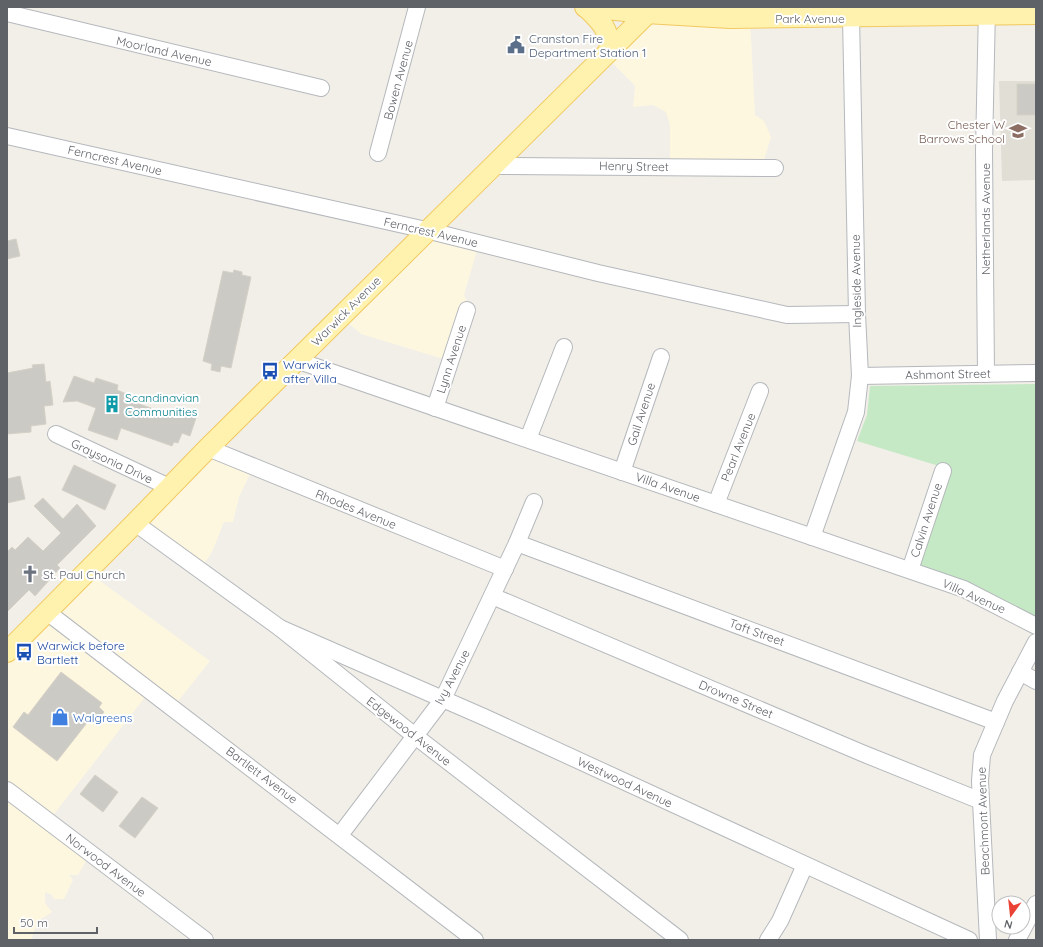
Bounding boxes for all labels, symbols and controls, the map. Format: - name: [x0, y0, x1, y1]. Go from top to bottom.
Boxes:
- street label: Park Avenue: [775, 11, 845, 26]
- place label: Cranston Fire Department Station 1: [529, 31, 646, 60]
- street label: Moorland Avenue: [115, 33, 213, 69]
- public building icon: Cranston Fire Department Station 1: [506, 35, 526, 55]
- street label: Bowen Avenue: [380, 38, 416, 122]
- place label: Chester W Barrows School: [919, 117, 1005, 146]
- school or university icon: Chester W Barrows School: [1008, 121, 1028, 141]
- street label: Ferncrest Avenue: [66, 142, 164, 178]
- street label: Henry Street: [599, 158, 669, 174]
- street label: Netherlands Avenue: [978, 163, 993, 275]
- street label: Ferncrest Avenue: [382, 214, 480, 250]
- street label: Ingleside Avenue: [848, 234, 864, 328]
- street label: Warwick Avenue: [308, 273, 384, 349]
- street label: Lynn Avenue: [433, 323, 469, 395]
- place label: Warwick after Villa: [283, 357, 337, 386]
- bus stop icon: Warwick after Villa: [260, 361, 280, 381]
- street label: Ashmont Street: [905, 366, 991, 382]
- street label: Gail Avenue: [624, 380, 658, 447]
- place label: Scandinavian Communities: [125, 390, 199, 419]
- building icon: Scandinavian Communities: [102, 394, 122, 414]
- street label: Pearl Avenue: [717, 410, 759, 484]
- street label: Graysonia Drive: [69, 435, 156, 487]
- street label: Villa Avenue: [634, 469, 703, 505]
- street label: Calvin Avenue: [907, 481, 945, 559]
- street label: Rhodes Avenue: [313, 486, 399, 532]
- church icon: St. Paul Church: [20, 564, 40, 584]
- place label: St. Paul Church: [43, 567, 125, 582]
- street label: Villa Avenue: [940, 575, 1008, 617]
- street label: Taft Street: [727, 615, 787, 649]
- place label: Warwick before Bartlett: [37, 638, 125, 667]
- bus stop icon: Warwick before Bartlett: [14, 642, 34, 662]
- street label: Ivy Avenue: [431, 647, 473, 707]
- street label: Drowne Street: [697, 677, 775, 721]
- street label: Edgewood Avenue: [364, 693, 454, 769]
- shop icon: Walgreens: [50, 707, 70, 727]
- place label: Walgreens: [73, 710, 133, 725]
- street label: Bartlett Avenue: [223, 743, 301, 807]
- street label: Westwood Avenue: [575, 753, 675, 811]
- street label: Beachmont Avenue: [974, 766, 992, 875]
- street label: Norwood Avenue: [63, 830, 149, 900]
- north arrow: [991, 895, 1031, 935]
- scale bar: [14, 909, 97, 935]
- text: 50 m: [20, 915, 48, 930]
- text: N: [1003, 917, 1014, 932]

